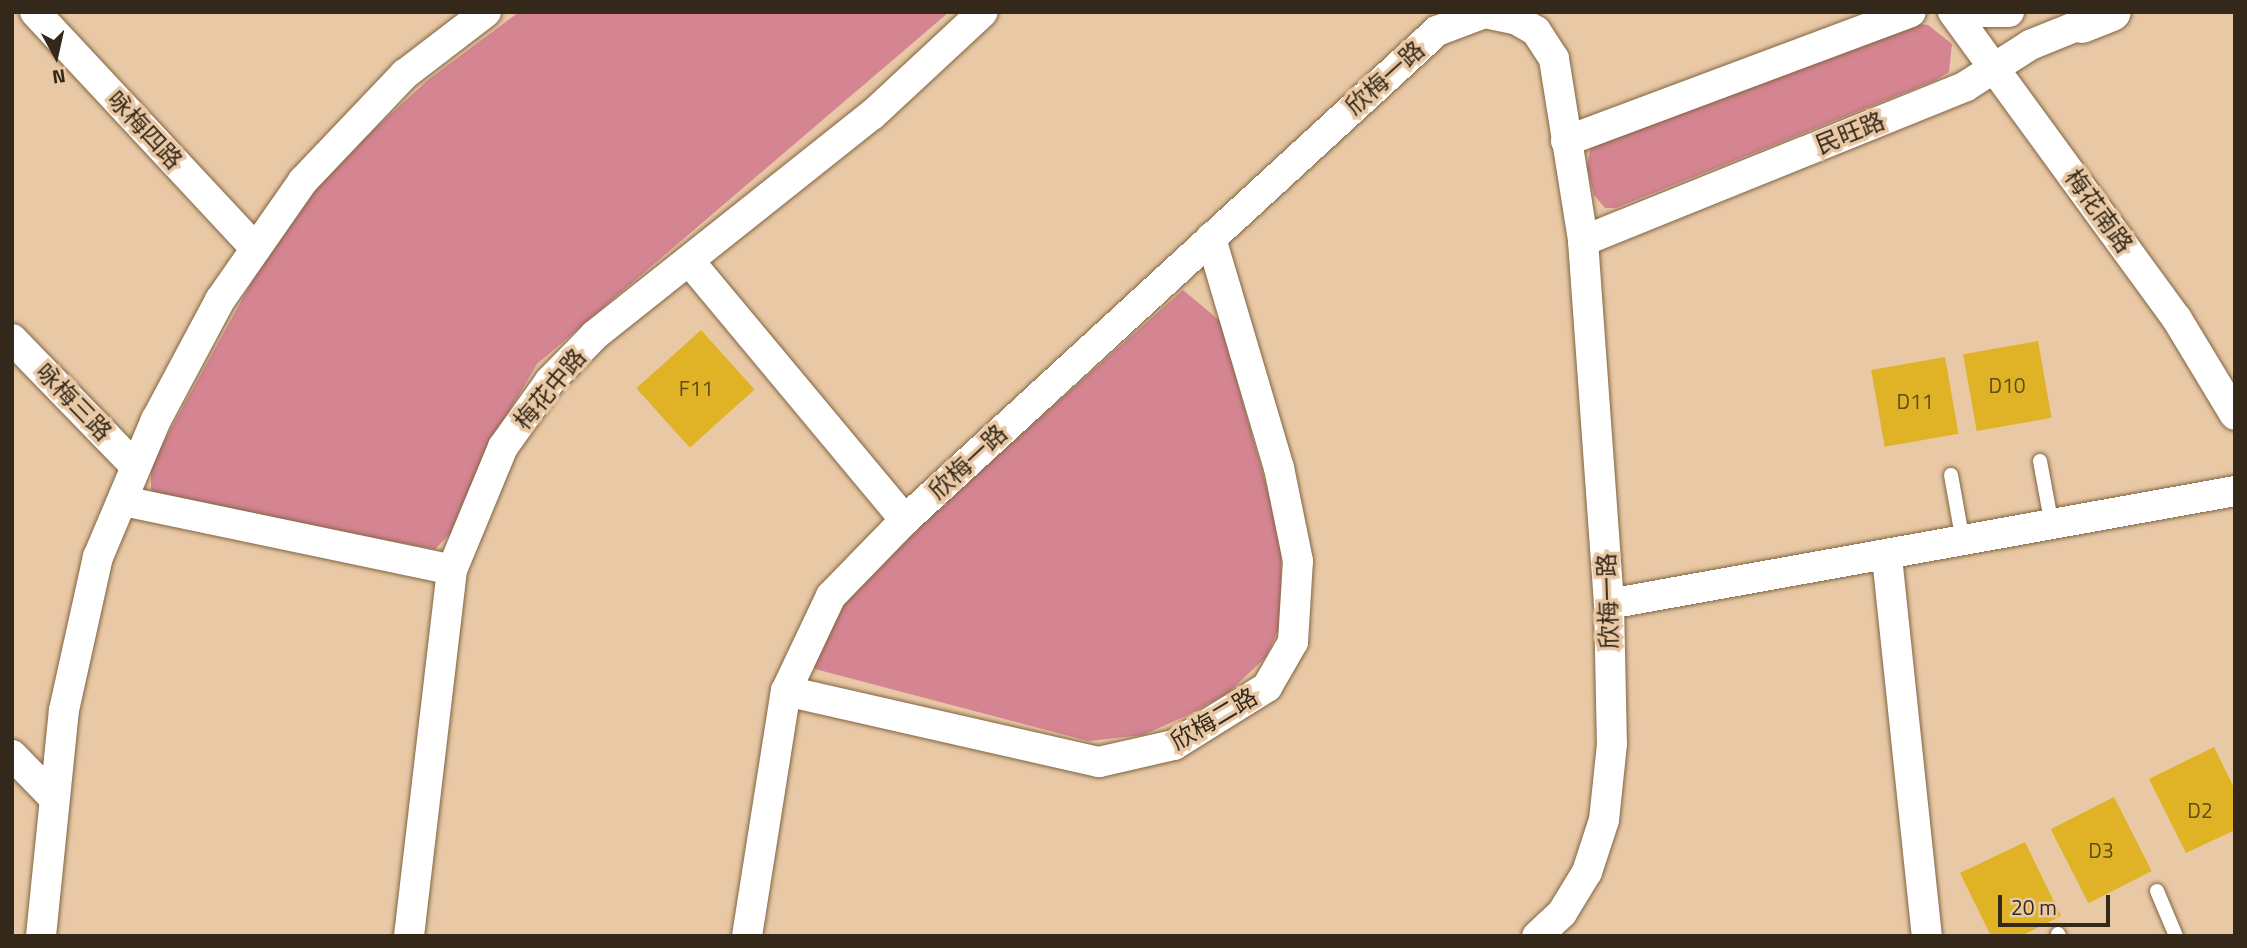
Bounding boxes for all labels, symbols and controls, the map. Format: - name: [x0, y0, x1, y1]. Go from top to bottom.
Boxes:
- north arrow: [21, 21, 91, 91]
- street label: 欣梅一路: [1340, 35, 1430, 121]
- text: N: [50, 62, 68, 93]
- street label: 咏梅四路: [102, 85, 188, 175]
- street label: 民旺路: [1811, 106, 1889, 160]
- street label: 梅花南路: [2059, 164, 2139, 258]
- street label: 梅花中路: [508, 343, 592, 435]
- street label: 咏梅三路: [30, 357, 118, 447]
- house number: D10: [1988, 372, 2026, 398]
- house number: F11: [679, 375, 713, 401]
- house number: D11: [1896, 388, 1934, 414]
- street label: 欣梅一路: [923, 419, 1013, 505]
- street label: 欣梅一路: [1592, 553, 1624, 649]
- street label: 欣梅二路: [1165, 682, 1263, 756]
- house number: D2: [2187, 797, 2213, 823]
- house number: D3: [2088, 837, 2114, 863]
- scale bar: [2002, 881, 2114, 925]
- text: 20 m: [2011, 891, 2057, 923]

